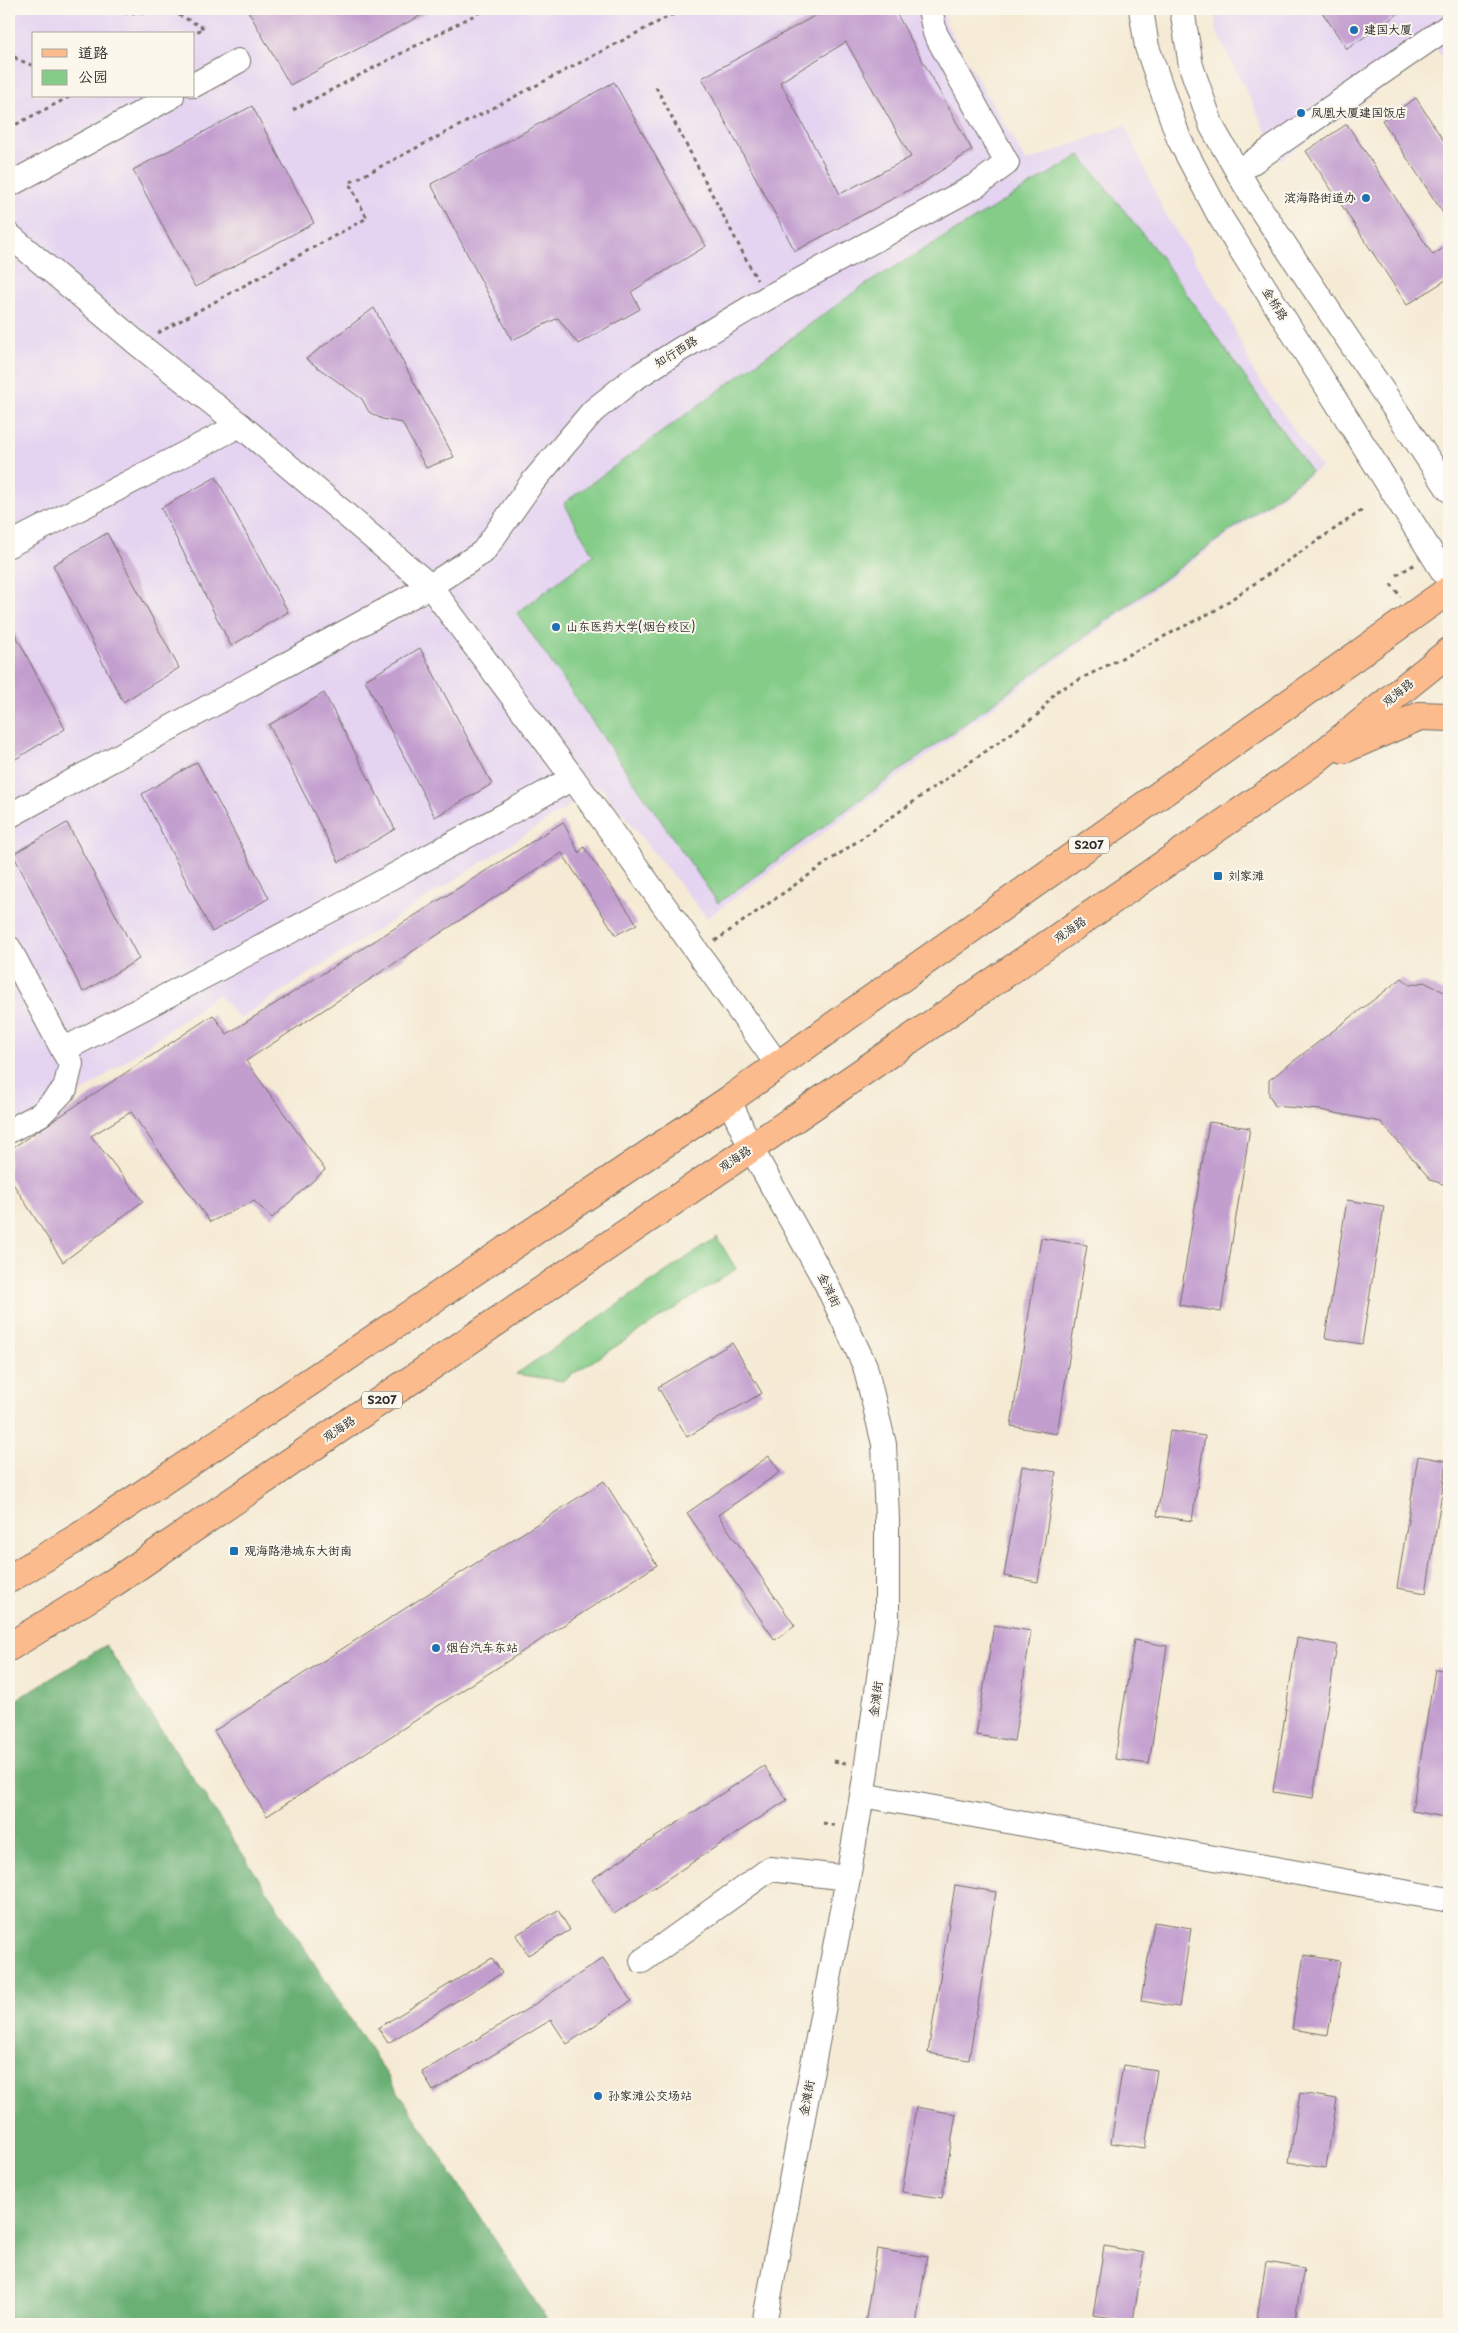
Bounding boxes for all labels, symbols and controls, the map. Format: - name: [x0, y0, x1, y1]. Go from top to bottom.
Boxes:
- place label: 建国大厦: [1364, 20, 1412, 38]
- marker: 建国大厦: [1348, 24, 1360, 36]
- legend: [32, 32, 195, 98]
- text: 道路: [78, 40, 108, 63]
- text: 公园: [78, 64, 108, 87]
- place label: 凤凰大厦建国饭店: [1311, 103, 1407, 121]
- marker: 凤凰大厦建国饭店: [1295, 107, 1307, 119]
- place label: 滨海路街道办: [1284, 188, 1356, 206]
- marker: 滨海路街道办: [1360, 192, 1372, 204]
- street label: 金桥路: [1259, 283, 1293, 324]
- street label: 知行西路: [650, 331, 701, 372]
- place label: 山东医药大学(烟台校区): [566, 617, 695, 635]
- marker: 山东医药大学(烟台校区): [550, 621, 562, 633]
- street label: 观海路: [1378, 674, 1417, 711]
- road number: S207: [1069, 836, 1109, 854]
- place label: 刘家滩: [1228, 866, 1264, 884]
- marker: 刘家滩: [1212, 870, 1224, 882]
- street label: 观海路: [1050, 911, 1089, 947]
- street label: 观海路: [714, 1141, 754, 1176]
- street label: 金滩街: [814, 1269, 846, 1310]
- road number: S207: [362, 1392, 402, 1408]
- street label: 观海路: [318, 1411, 358, 1446]
- place label: 观海路港城东大街南: [244, 1541, 352, 1559]
- marker: 观海路港城东大街南: [228, 1545, 240, 1557]
- place label: 烟台汽车东站: [446, 1638, 518, 1656]
- marker: 烟台汽车东站: [430, 1642, 442, 1654]
- street label: 金滩街: [864, 1680, 886, 1718]
- street label: 金滩街: [794, 2078, 818, 2117]
- place label: 孙家滩公交场站: [608, 2086, 692, 2104]
- marker: 孙家滩公交场站: [592, 2090, 604, 2102]

